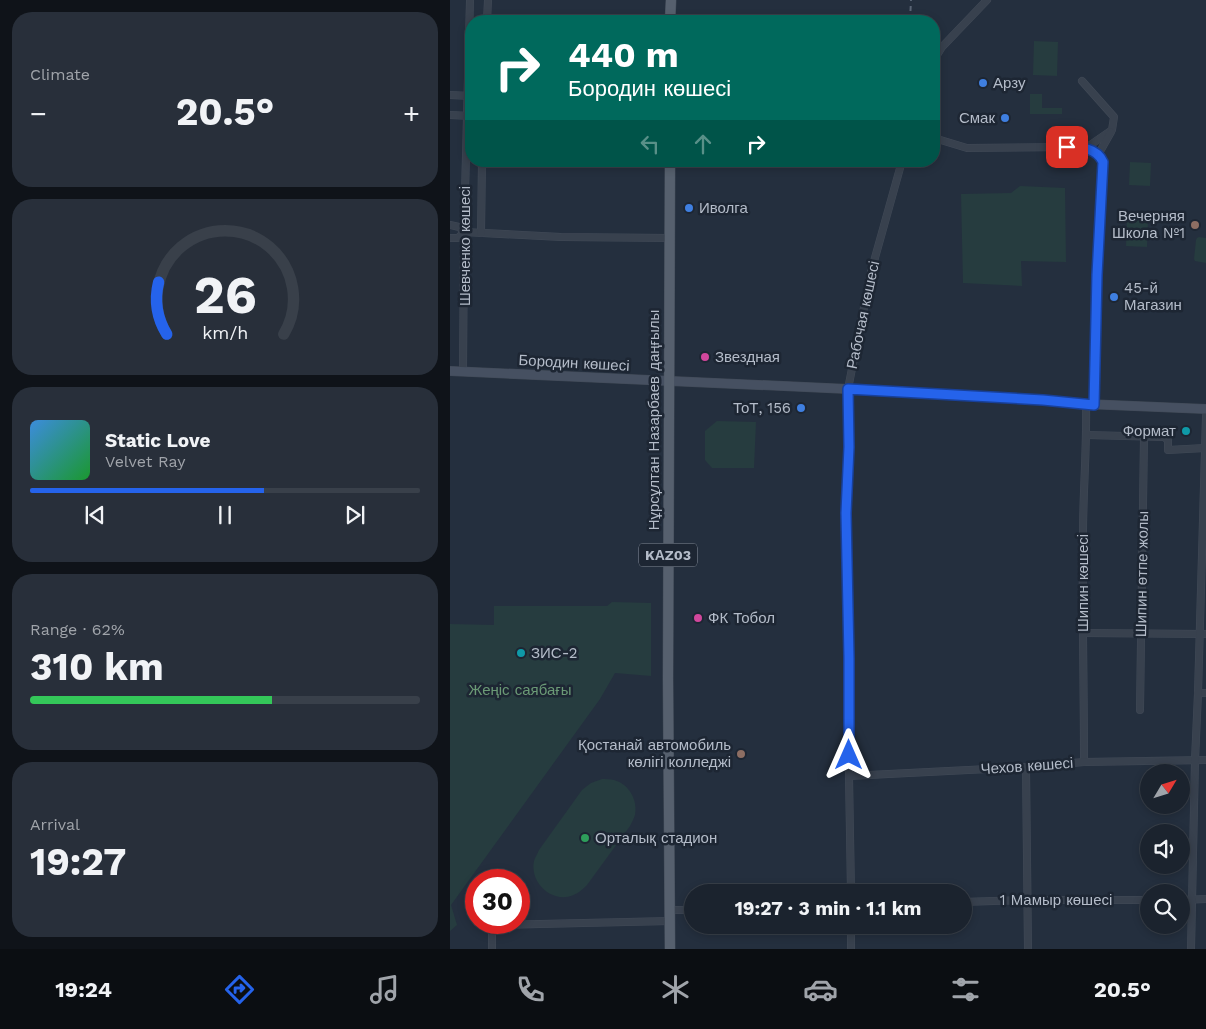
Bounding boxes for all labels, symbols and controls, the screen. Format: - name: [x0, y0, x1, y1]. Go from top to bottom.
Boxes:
- text: 440 m: [568, 34, 679, 76]
- icon: right: [485, 35, 550, 100]
- text: Climate: [30, 65, 90, 84]
- place label: Арзу: [993, 74, 1026, 92]
- text: Бородин көшесі: [568, 76, 731, 101]
- marker: Арзу: [977, 77, 989, 89]
- text: 20.5°: [176, 90, 274, 134]
- text: −: [30, 97, 47, 130]
- text: +: [403, 97, 420, 130]
- place label: Смак: [959, 109, 995, 127]
- marker: Смак: [999, 112, 1011, 124]
- pin: [1046, 126, 1088, 168]
- icon: left: [636, 130, 664, 158]
- icon: ahead: [689, 130, 717, 158]
- icon: right: [742, 130, 770, 158]
- icon: arrive: [1053, 133, 1081, 161]
- street label: Шевченко көшесі: [456, 186, 474, 306]
- place label: Иволга: [699, 199, 748, 217]
- marker: Иволга: [683, 202, 695, 214]
- place label: Вечерняя Школа №1: [1112, 207, 1185, 242]
- marker: Вечерняя Школа №1: [1189, 219, 1201, 231]
- street label: Рабочая көшесі: [843, 259, 883, 371]
- text: 26: [193, 265, 257, 326]
- place label: 45-й Магазин: [1124, 279, 1182, 314]
- marker: 45-й Магазин: [1108, 291, 1120, 303]
- street label: Нұрсұлтан Назарбаев даңғылы: [645, 310, 663, 530]
- text: km/h: [202, 322, 248, 343]
- place label: Звездная: [715, 348, 780, 366]
- street label: Бородин көшесі: [518, 351, 630, 375]
- marker: Звездная: [699, 351, 711, 363]
- place label: ТоТ, 156: [733, 399, 791, 417]
- marker: ТоТ, 156: [795, 402, 807, 414]
- place label: Формат: [1123, 422, 1176, 440]
- marker: Формат: [1180, 425, 1192, 437]
- text: Static Love: [105, 429, 210, 452]
- text: Velvet Ray: [105, 452, 185, 471]
- icon: previous: [81, 501, 109, 529]
- icon: pause: [211, 501, 239, 529]
- icon: next: [341, 501, 369, 529]
- street label: Шипин өтпе жолы: [1132, 511, 1152, 637]
- street label: Шипин көшесі: [1074, 534, 1092, 632]
- road number: KАZ03: [639, 544, 697, 566]
- place label: ФК Тобол: [708, 609, 775, 627]
- marker: ФК Тобол: [692, 612, 704, 624]
- text: Range · 62%: [30, 620, 125, 639]
- place label: ЗИС-2: [531, 644, 577, 662]
- text: 310 km: [30, 645, 164, 689]
- marker: ЗИС-2: [515, 647, 527, 659]
- park label: Жеңіс саябағы: [468, 681, 572, 699]
- position arrow: [822, 728, 874, 780]
- place label: Қостанай автомобиль көлігі колледжі: [578, 736, 731, 771]
- marker: Қостанай автомобиль көлігі колледжі: [735, 748, 747, 760]
- street label: Чехов көшесі: [980, 754, 1074, 778]
- north arrow: [1140, 764, 1190, 814]
- map controls: [1140, 764, 1190, 934]
- text: Arrival: [30, 815, 80, 834]
- button: sound: [1140, 824, 1190, 874]
- place label: Орталық стадион: [595, 829, 717, 847]
- marker: Орталық стадион: [579, 832, 591, 844]
- text: 19:27: [30, 840, 126, 884]
- speed limit sign: 30: [465, 869, 530, 934]
- button: search: [1140, 884, 1190, 934]
- street label: 1 Мамыр көшесі: [1000, 891, 1112, 909]
- text: 19:27 · 3 min · 1.1 km: [735, 897, 921, 920]
- icon: directions: [222, 972, 257, 1007]
- icon: music: [367, 972, 402, 1007]
- icon: phone: [513, 972, 548, 1007]
- icon: climate: [658, 972, 693, 1007]
- icon: car: [803, 972, 838, 1007]
- icon: filters: [948, 972, 983, 1007]
- text: 19:24: [55, 977, 112, 1002]
- text: 20.5°: [1094, 977, 1151, 1002]

